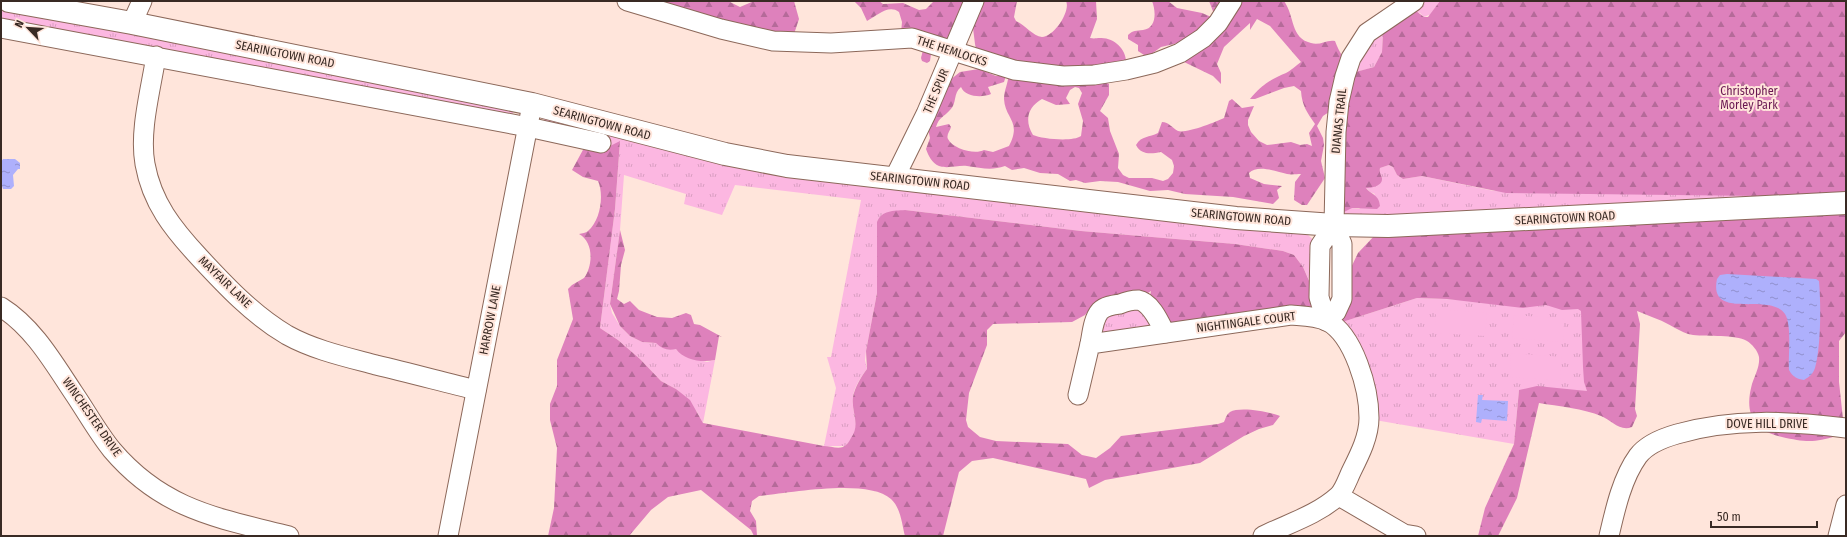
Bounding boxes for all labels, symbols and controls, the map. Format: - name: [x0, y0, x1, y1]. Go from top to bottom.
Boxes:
- north arrow: [8, 8, 48, 48]
- text: N: [12, 18, 27, 30]
- street label: THE HEMLOCKS: [915, 33, 989, 69]
- street label: SEARINGTOWN ROAD: [234, 38, 336, 70]
- street label: THE SPUR: [920, 66, 952, 115]
- park label: Christopher Morley Park: [1720, 84, 1779, 112]
- street label: DIANAS TRAIL: [1329, 87, 1349, 154]
- street label: SEARINGTOWN ROAD: [552, 103, 652, 143]
- street label: SEARINGTOWN ROAD: [869, 169, 971, 193]
- street label: SEARINGTOWN ROAD: [1190, 206, 1292, 228]
- street label: SEARINGTOWN ROAD: [1514, 208, 1616, 228]
- street label: MAYFAIR LANE: [196, 253, 255, 311]
- street label: HARROW LANE: [476, 284, 504, 356]
- street label: NIGHTINGALE COURT: [1196, 309, 1297, 335]
- street label: WINCHESTER DRIVE: [60, 375, 125, 459]
- street label: DOVE HILL DRIVE: [1726, 417, 1808, 431]
- scale bar: [1711, 503, 1817, 529]
- text: 50 m: [1717, 510, 1741, 524]

